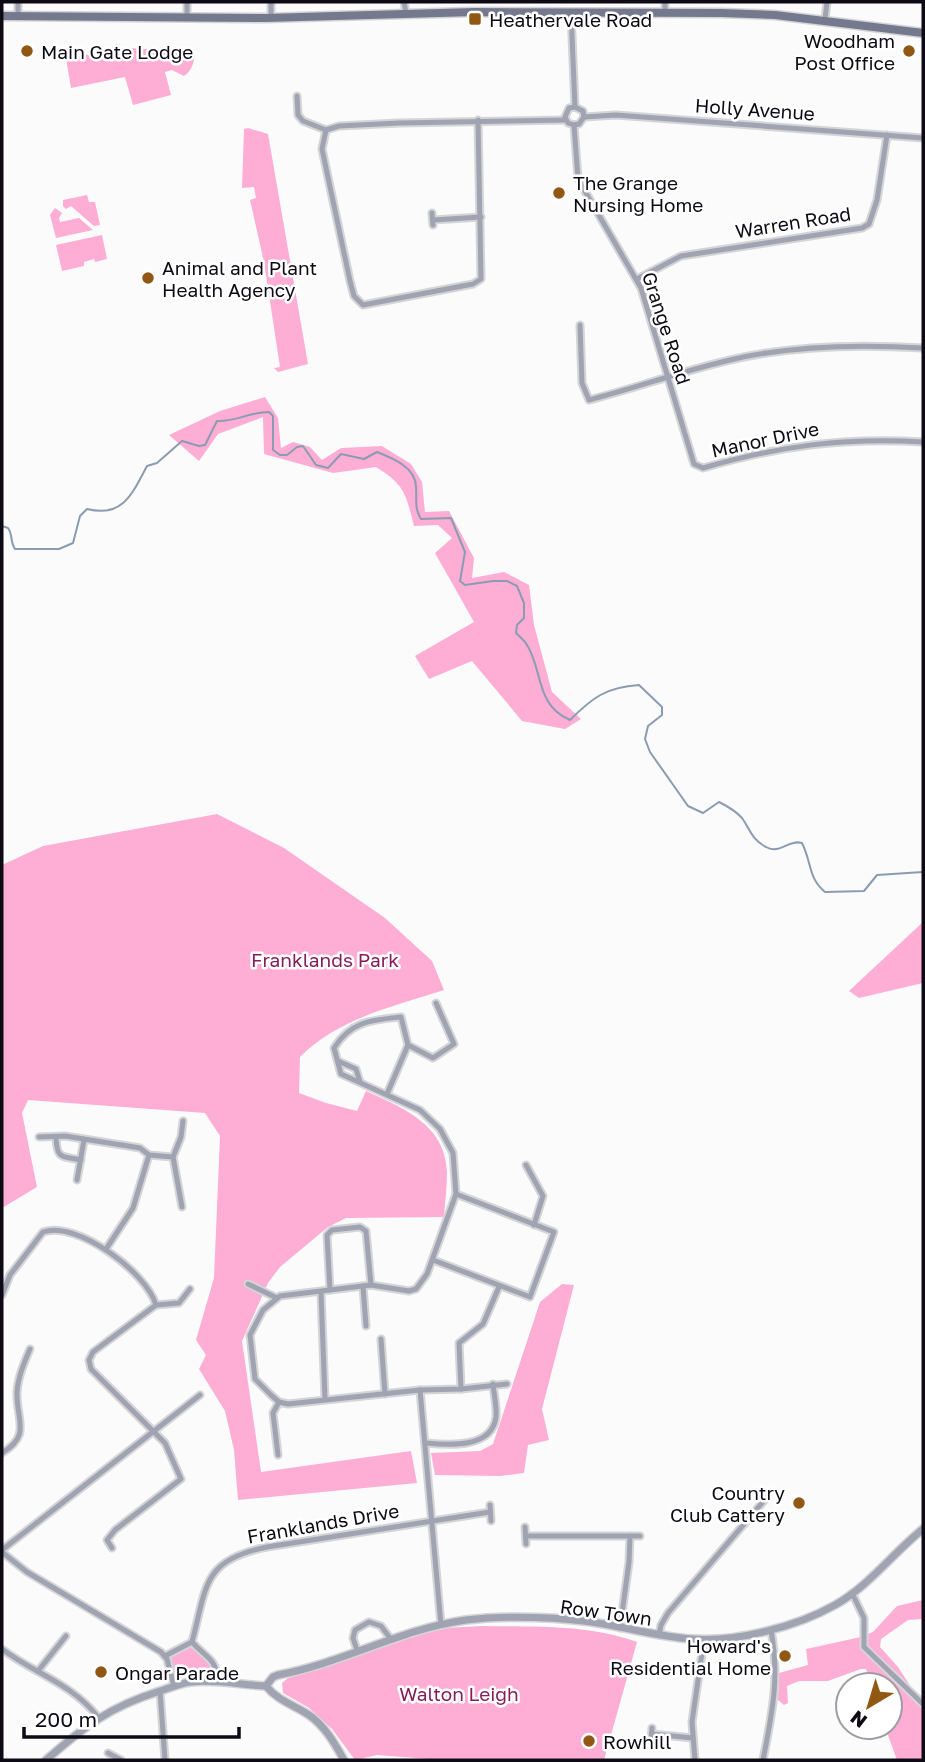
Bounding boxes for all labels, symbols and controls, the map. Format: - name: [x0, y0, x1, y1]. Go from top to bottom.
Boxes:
- place label: Heathervale Road: [489, 8, 652, 31]
- marker: Heathervale Road: [467, 11, 483, 27]
- place label: Woodham Post Office: [794, 29, 895, 74]
- place label: Main Gate Lodge: [41, 40, 193, 63]
- marker: Main Gate Lodge: [19, 43, 35, 59]
- marker: Woodham Post Office: [901, 43, 917, 59]
- street label: Holly Avenue: [694, 93, 816, 125]
- place label: The Grange Nursing Home: [573, 171, 703, 216]
- marker: The Grange Nursing Home: [551, 185, 567, 201]
- street label: Warren Road: [733, 202, 853, 242]
- place label: Animal and Plant Health Agency: [162, 256, 317, 301]
- street label: Grange Road: [638, 269, 696, 387]
- marker: Animal and Plant Health Agency: [140, 270, 156, 286]
- street label: Manor Drive: [709, 416, 821, 462]
- park label: Franklands Park: [251, 948, 399, 971]
- place label: Country Club Cattery: [670, 1481, 785, 1526]
- marker: Country Club Cattery: [791, 1495, 807, 1511]
- street label: Franklands Drive: [245, 1498, 401, 1548]
- street label: Row Town: [559, 1594, 653, 1630]
- place label: Howard's Residential Home: [610, 1634, 771, 1679]
- marker: Howard's Residential Home: [777, 1648, 793, 1664]
- place label: Ongar Parade: [115, 1661, 239, 1684]
- marker: Ongar Parade: [93, 1664, 109, 1680]
- north arrow: [834, 1671, 904, 1741]
- park label: Walton Leigh: [399, 1682, 519, 1705]
- scale bar: [24, 1696, 240, 1740]
- text: 200 m: [35, 1706, 97, 1732]
- text: N: [845, 1706, 871, 1733]
- place label: Rowhill: [603, 1730, 671, 1753]
- marker: Rowhill: [581, 1733, 597, 1749]

